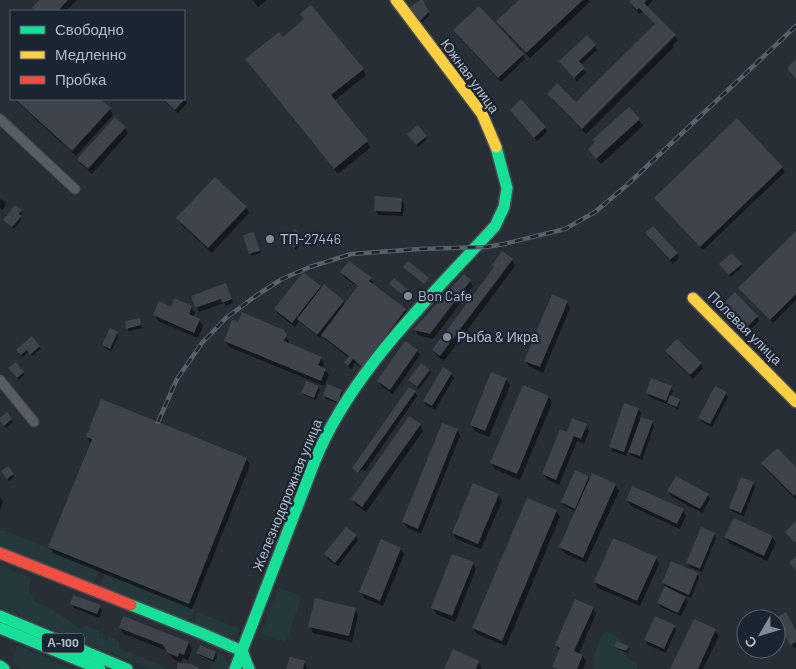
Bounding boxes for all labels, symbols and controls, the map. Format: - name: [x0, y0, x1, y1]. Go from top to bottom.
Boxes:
- legend: [10, 10, 185, 100]
- text: Свободно: [55, 20, 124, 38]
- street label: Южная улица: [438, 35, 503, 116]
- text: Медленно: [55, 45, 126, 63]
- text: Пробка: [55, 70, 107, 88]
- place label: ТП-27446: [280, 230, 341, 247]
- marker: ТП-27446: [264, 233, 276, 245]
- place label: Bon Cafe: [418, 287, 472, 304]
- street label: Полевая улица: [705, 287, 786, 368]
- marker: Bon Cafe: [402, 290, 414, 302]
- place label: Рыба & Икра: [457, 328, 539, 345]
- marker: Рыба & Икра: [441, 331, 453, 343]
- street label: Железнодорожная улица: [248, 416, 325, 573]
- north arrow: [736, 609, 786, 659]
- text: С: [741, 633, 760, 652]
- road number: А-100: [42, 634, 84, 652]

